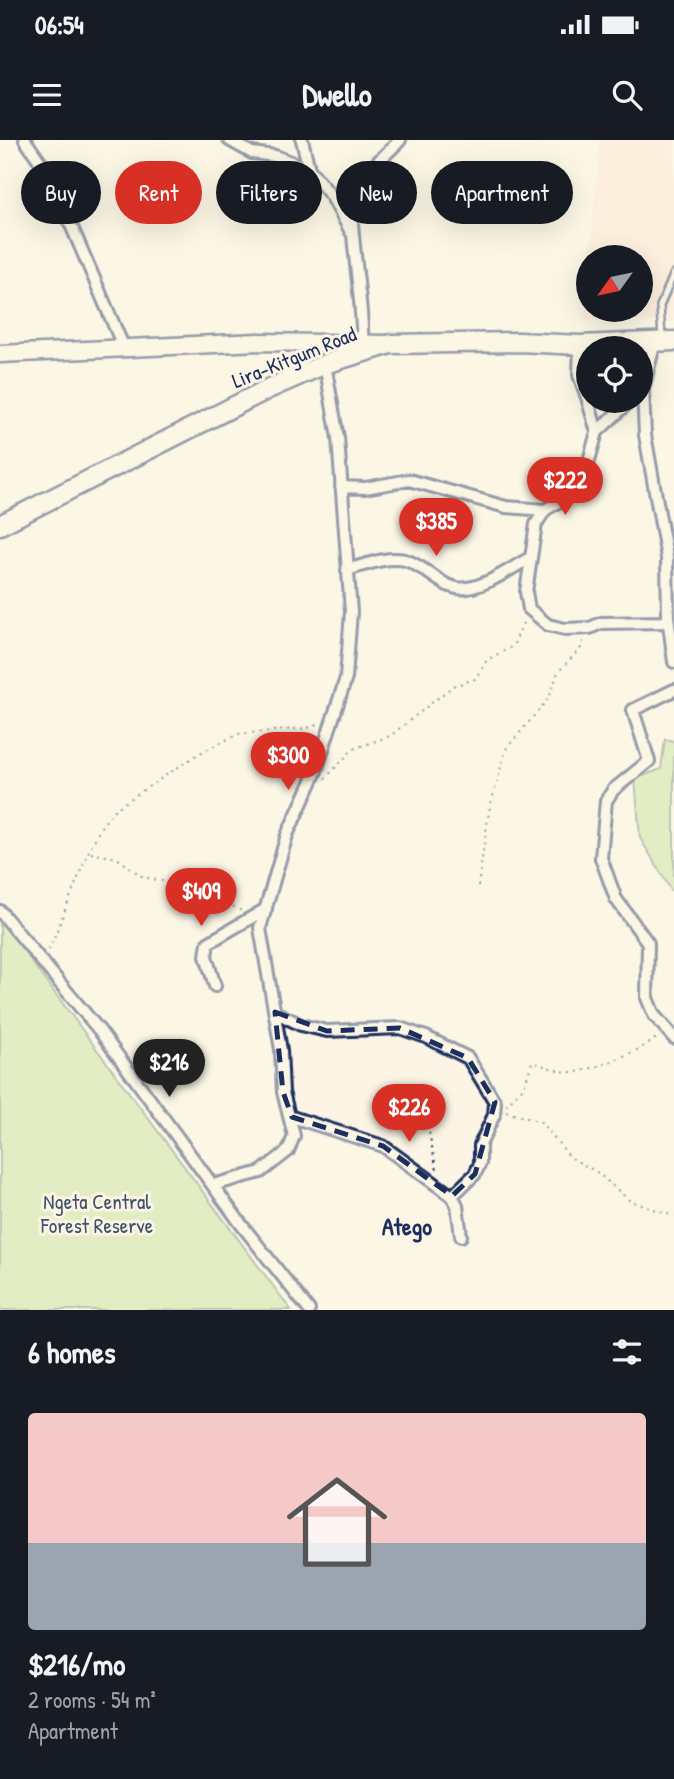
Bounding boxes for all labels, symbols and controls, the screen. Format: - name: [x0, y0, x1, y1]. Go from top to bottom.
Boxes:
- text: 06:54: [35, 7, 84, 42]
- text: Dwello: [302, 73, 372, 116]
- icon: menu: [28, 76, 66, 114]
- icon: search: [608, 76, 646, 114]
- chip: Buy: [21, 161, 101, 224]
- chip: Rent: [115, 161, 202, 224]
- chip: Filters: [216, 161, 322, 224]
- chip: New: [336, 161, 417, 224]
- chip: Apartment: [431, 161, 573, 224]
- north arrow: [576, 245, 653, 322]
- map controls: [576, 245, 653, 413]
- street label: Lira-Kitgum Road: [228, 319, 360, 395]
- button: locate: [576, 336, 653, 413]
- pin: $222: [524, 458, 606, 517]
- text: $222: [543, 464, 587, 495]
- pin: $385: [395, 498, 477, 558]
- text: $385: [415, 505, 457, 536]
- pin: $300: [247, 732, 329, 792]
- text: $300: [267, 739, 309, 770]
- pin: $409: [160, 868, 242, 928]
- text: $409: [181, 875, 221, 906]
- pin: $216: [128, 1040, 210, 1099]
- text: $216: [149, 1046, 189, 1077]
- pin: $226: [368, 1084, 450, 1144]
- text: $226: [388, 1091, 430, 1122]
- park label: Ngeta Central Forest Reserve: [40, 1187, 153, 1240]
- district label: Atego: [382, 1210, 432, 1243]
- text: 6 homes: [28, 1332, 115, 1372]
- icon: filters: [608, 1333, 646, 1371]
- icon: home: [274, 1459, 400, 1585]
- text: $216/mo: [28, 1644, 125, 1684]
- text: 2 rooms · 54 m²: [28, 1684, 156, 1715]
- text: Apartment: [28, 1715, 118, 1746]

